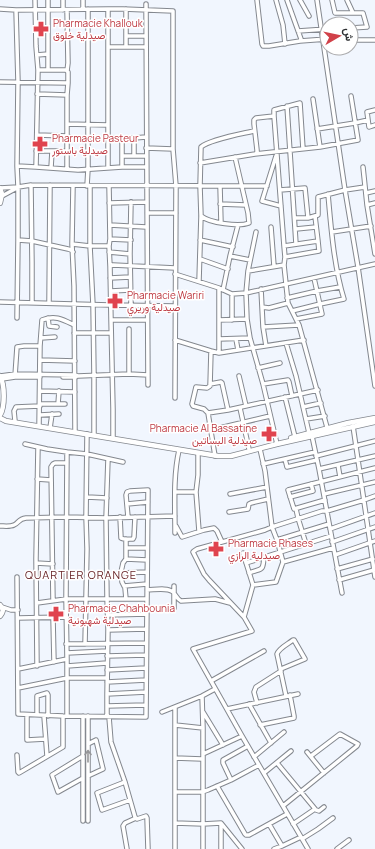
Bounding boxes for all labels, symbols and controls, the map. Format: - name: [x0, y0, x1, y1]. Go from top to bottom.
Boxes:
- place label: Pharmacie Khallouk صيدلية خلوق: [53, 16, 144, 42]
- north arrow: [319, 16, 359, 56]
- pharmacy icon: Pharmacie Khallouk صيدلية خلوق: [32, 20, 50, 38]
- text: ش: [341, 27, 358, 42]
- place label: Pharmacie Pasteur صيدلية باستور: [51, 131, 139, 157]
- pharmacy icon: Pharmacie Pasteur صيدلية باستور: [31, 135, 49, 153]
- place label: Pharmacie Wariri صيدلية وريري: [127, 288, 204, 316]
- pharmacy icon: Pharmacie Wariri صيدلية وريري: [106, 292, 124, 310]
- place label: Pharmacie Al Bassatine صيدلية البساتين: [150, 421, 257, 447]
- pharmacy icon: Pharmacie Al Bassatine صيدلية البساتين: [260, 425, 278, 443]
- place label: Pharmacie Rhases صيدلية الرازي: [228, 536, 313, 564]
- pharmacy icon: Pharmacie Rhases صيدلية الرازي: [207, 540, 225, 558]
- district label: QUARTIER ORANGE: [25, 567, 137, 582]
- place label: Pharmacie Chahbounia صيدلية شهبونية: [68, 601, 175, 627]
- pharmacy icon: Pharmacie Chahbounia صيدلية شهبونية: [47, 605, 65, 623]
- one-way arrow: [84, 750, 92, 763]

